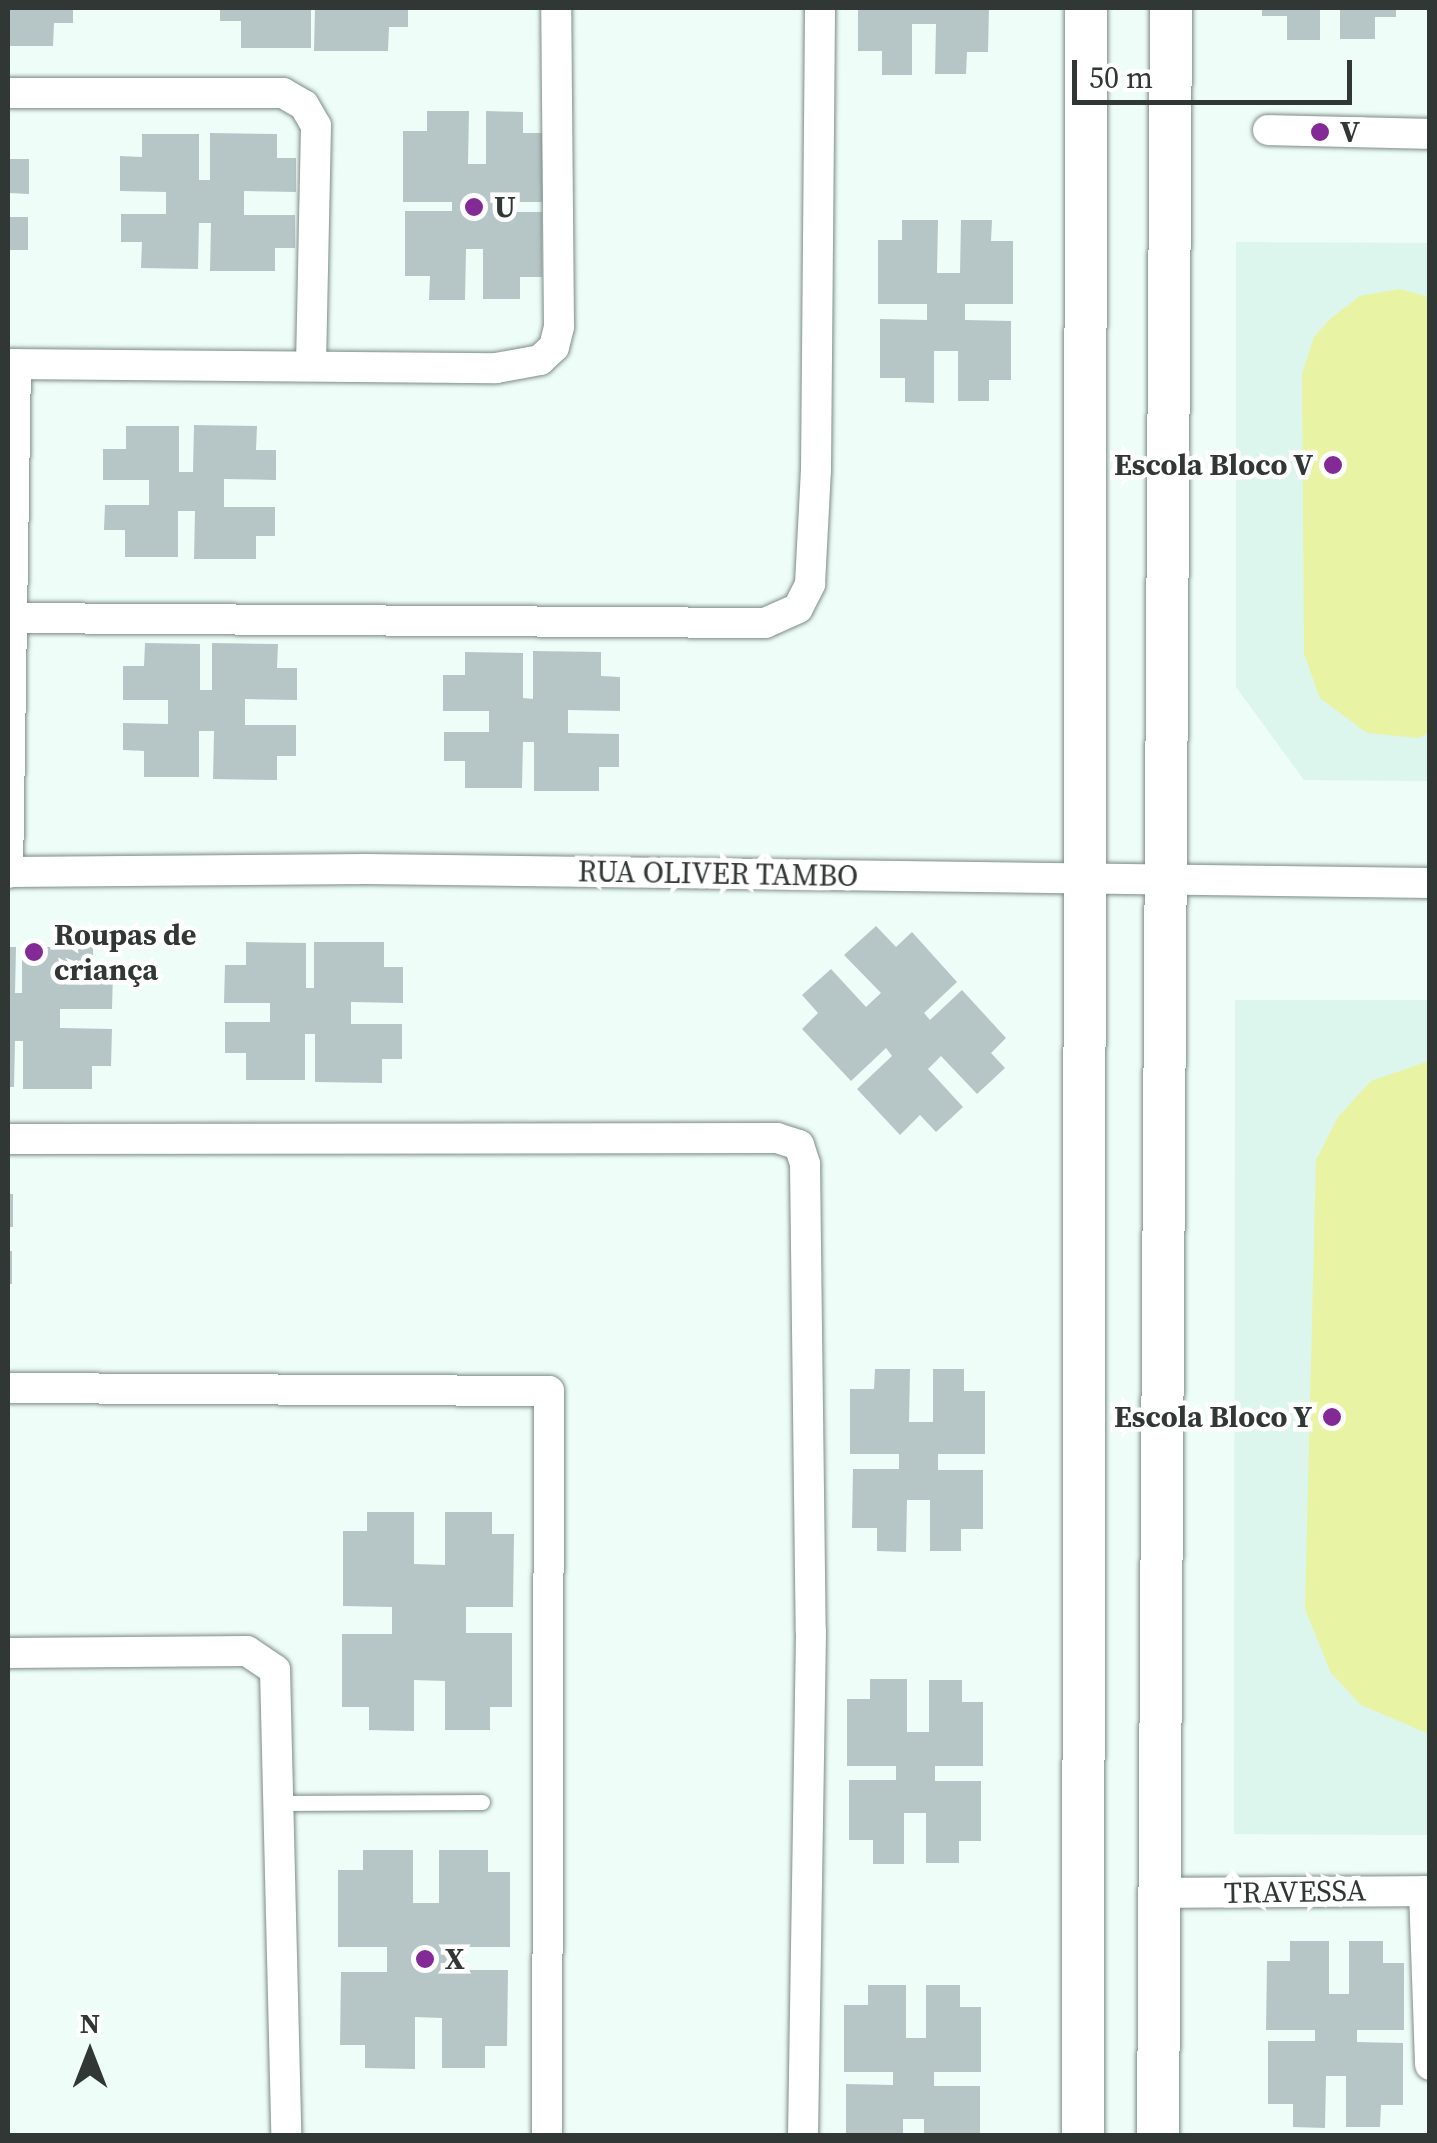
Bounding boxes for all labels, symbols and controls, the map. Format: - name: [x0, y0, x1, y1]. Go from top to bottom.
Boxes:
- scale bar: [1077, 40, 1357, 102]
- text: 50 m: [1089, 57, 1153, 98]
- place label: V: [1340, 114, 1360, 150]
- marker: V: [1309, 121, 1331, 143]
- place label: U: [494, 189, 516, 225]
- marker: U: [463, 196, 485, 218]
- place label: Escola Bloco V: [1113, 447, 1313, 483]
- marker: Escola Bloco V: [1322, 454, 1344, 476]
- street label: RUA OLIVER TAMBO: [577, 854, 859, 894]
- place label: Roupas de criança: [54, 917, 196, 988]
- marker: Roupas de criança: [23, 941, 45, 963]
- place label: Escola Bloco Y: [1113, 1399, 1312, 1435]
- marker: Escola Bloco Y: [1321, 1406, 1343, 1428]
- street label: TRAVESSA: [1224, 1873, 1366, 1911]
- place label: X: [445, 1941, 465, 1977]
- marker: X: [414, 1948, 436, 1970]
- north arrow: [40, 2003, 140, 2103]
- text: N: [80, 2004, 100, 2042]

